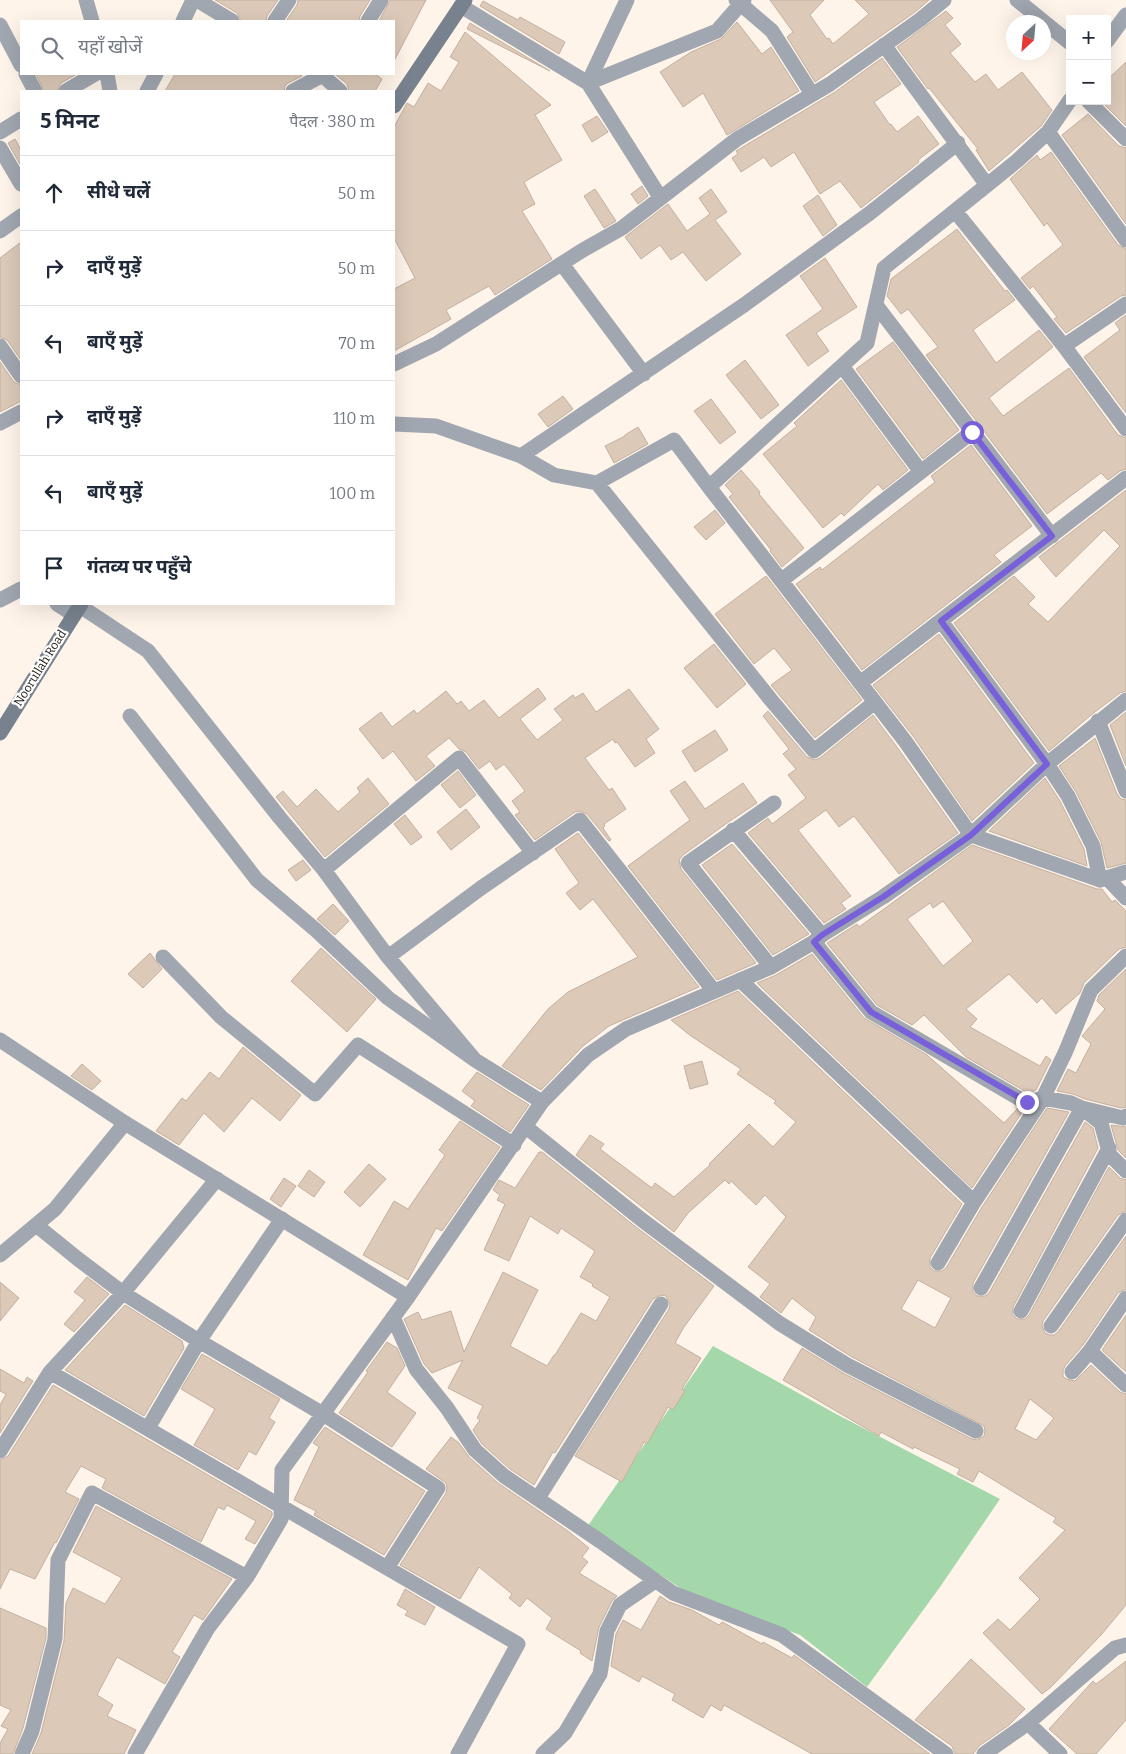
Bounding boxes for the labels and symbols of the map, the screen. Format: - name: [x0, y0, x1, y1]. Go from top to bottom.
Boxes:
- north arrow: [1006, 15, 1051, 60]
- route start: [961, 421, 984, 444]
- street label: Noorullah Road: [11, 627, 69, 709]
- route end: [1016, 1091, 1039, 1114]

